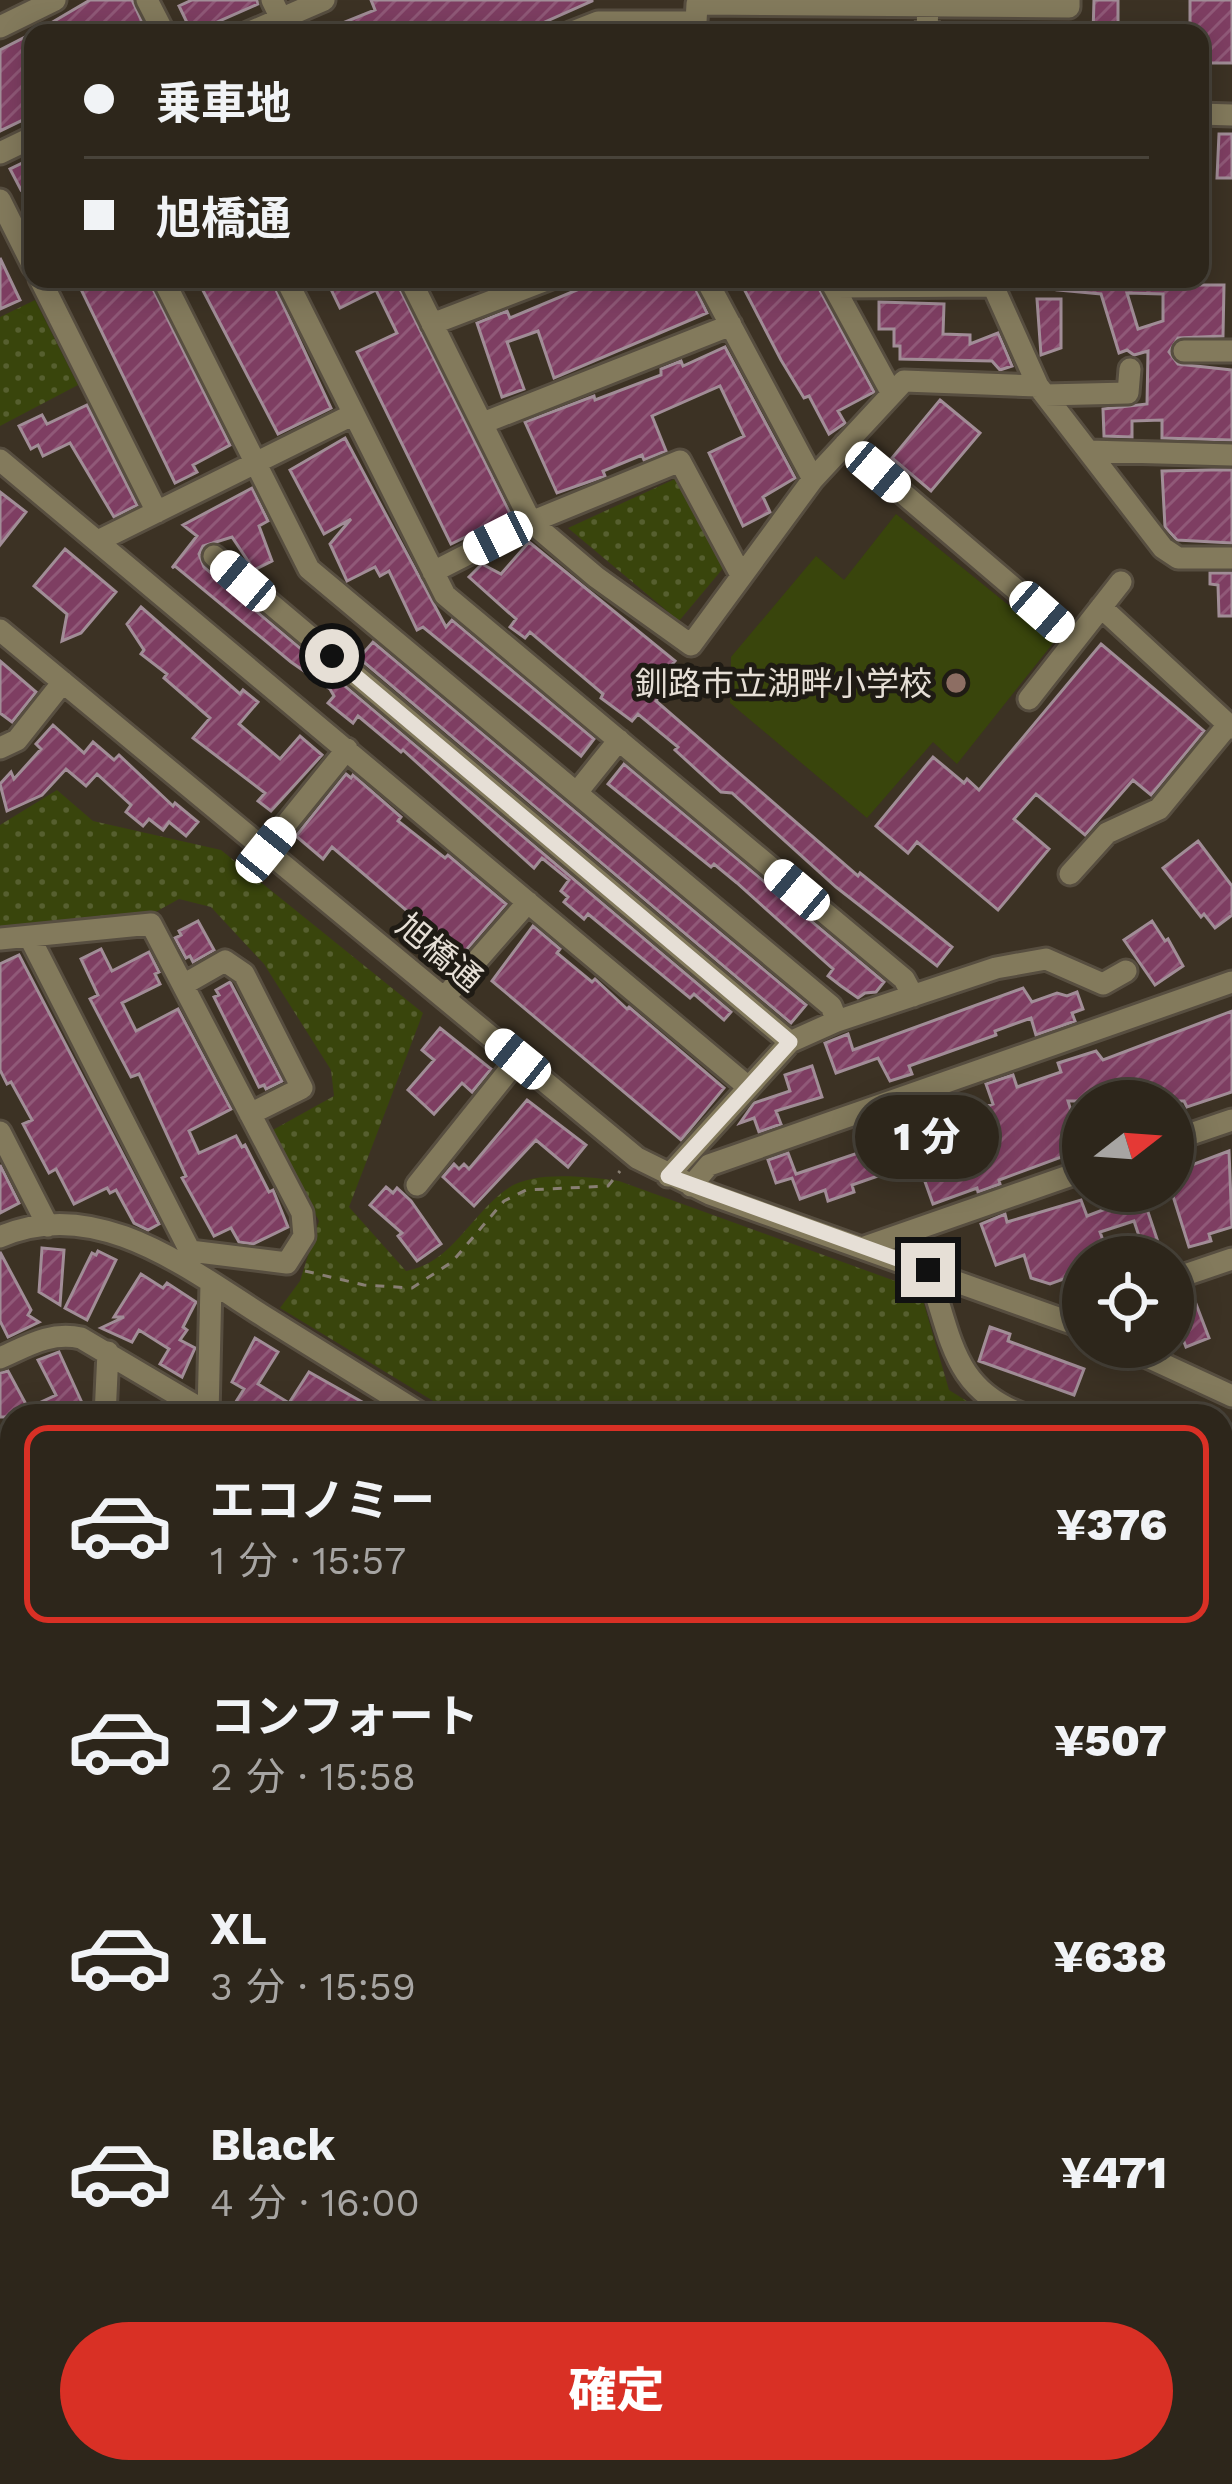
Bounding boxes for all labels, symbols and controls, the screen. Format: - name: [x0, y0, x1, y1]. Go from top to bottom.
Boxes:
- text: 乗車地: [156, 77, 291, 130]
- text: 旭橋通: [156, 192, 291, 245]
- car: [839, 435, 917, 509]
- car: [458, 506, 538, 570]
- car: [204, 544, 282, 618]
- car: [1003, 575, 1081, 649]
- route start: [305, 629, 359, 683]
- place label: 釧路市立湖畔小学校: [635, 664, 932, 703]
- marker: 釧路市立湖畔小学校: [943, 670, 969, 696]
- car: [229, 811, 303, 889]
- car: [758, 853, 836, 927]
- street label: 旭橋通: [389, 906, 490, 999]
- car: [479, 1022, 557, 1096]
- north arrow: [1062, 1080, 1194, 1212]
- map controls: [1062, 1080, 1194, 1368]
- callout: 1 分: [856, 1096, 1000, 1180]
- text: 1 分: [894, 1114, 960, 1159]
- button: locate: [1062, 1236, 1194, 1368]
- route end: [901, 1243, 955, 1297]
- icon: car: [66, 1470, 174, 1578]
- text: エコノミー: [210, 1474, 435, 1527]
- text: ¥376: [1056, 1498, 1167, 1551]
- text: 1 分 · 15:57: [210, 1538, 406, 1583]
- icon: car: [66, 1686, 174, 1794]
- text: コンフォート: [210, 1690, 479, 1743]
- text: ¥507: [1054, 1714, 1167, 1767]
- text: 2 分 · 15:58: [210, 1754, 416, 1799]
- icon: car: [66, 1902, 174, 2010]
- text: XL: [210, 1902, 267, 1955]
- text: ¥638: [1053, 1930, 1167, 1983]
- text: 3 分 · 15:59: [210, 1964, 416, 2009]
- icon: car: [66, 2118, 174, 2226]
- text: Black: [210, 2118, 335, 2171]
- text: ¥471: [1061, 2146, 1167, 2199]
- text: 4 分 · 16:00: [210, 2180, 420, 2225]
- button: 確定: [60, 2322, 1173, 2460]

